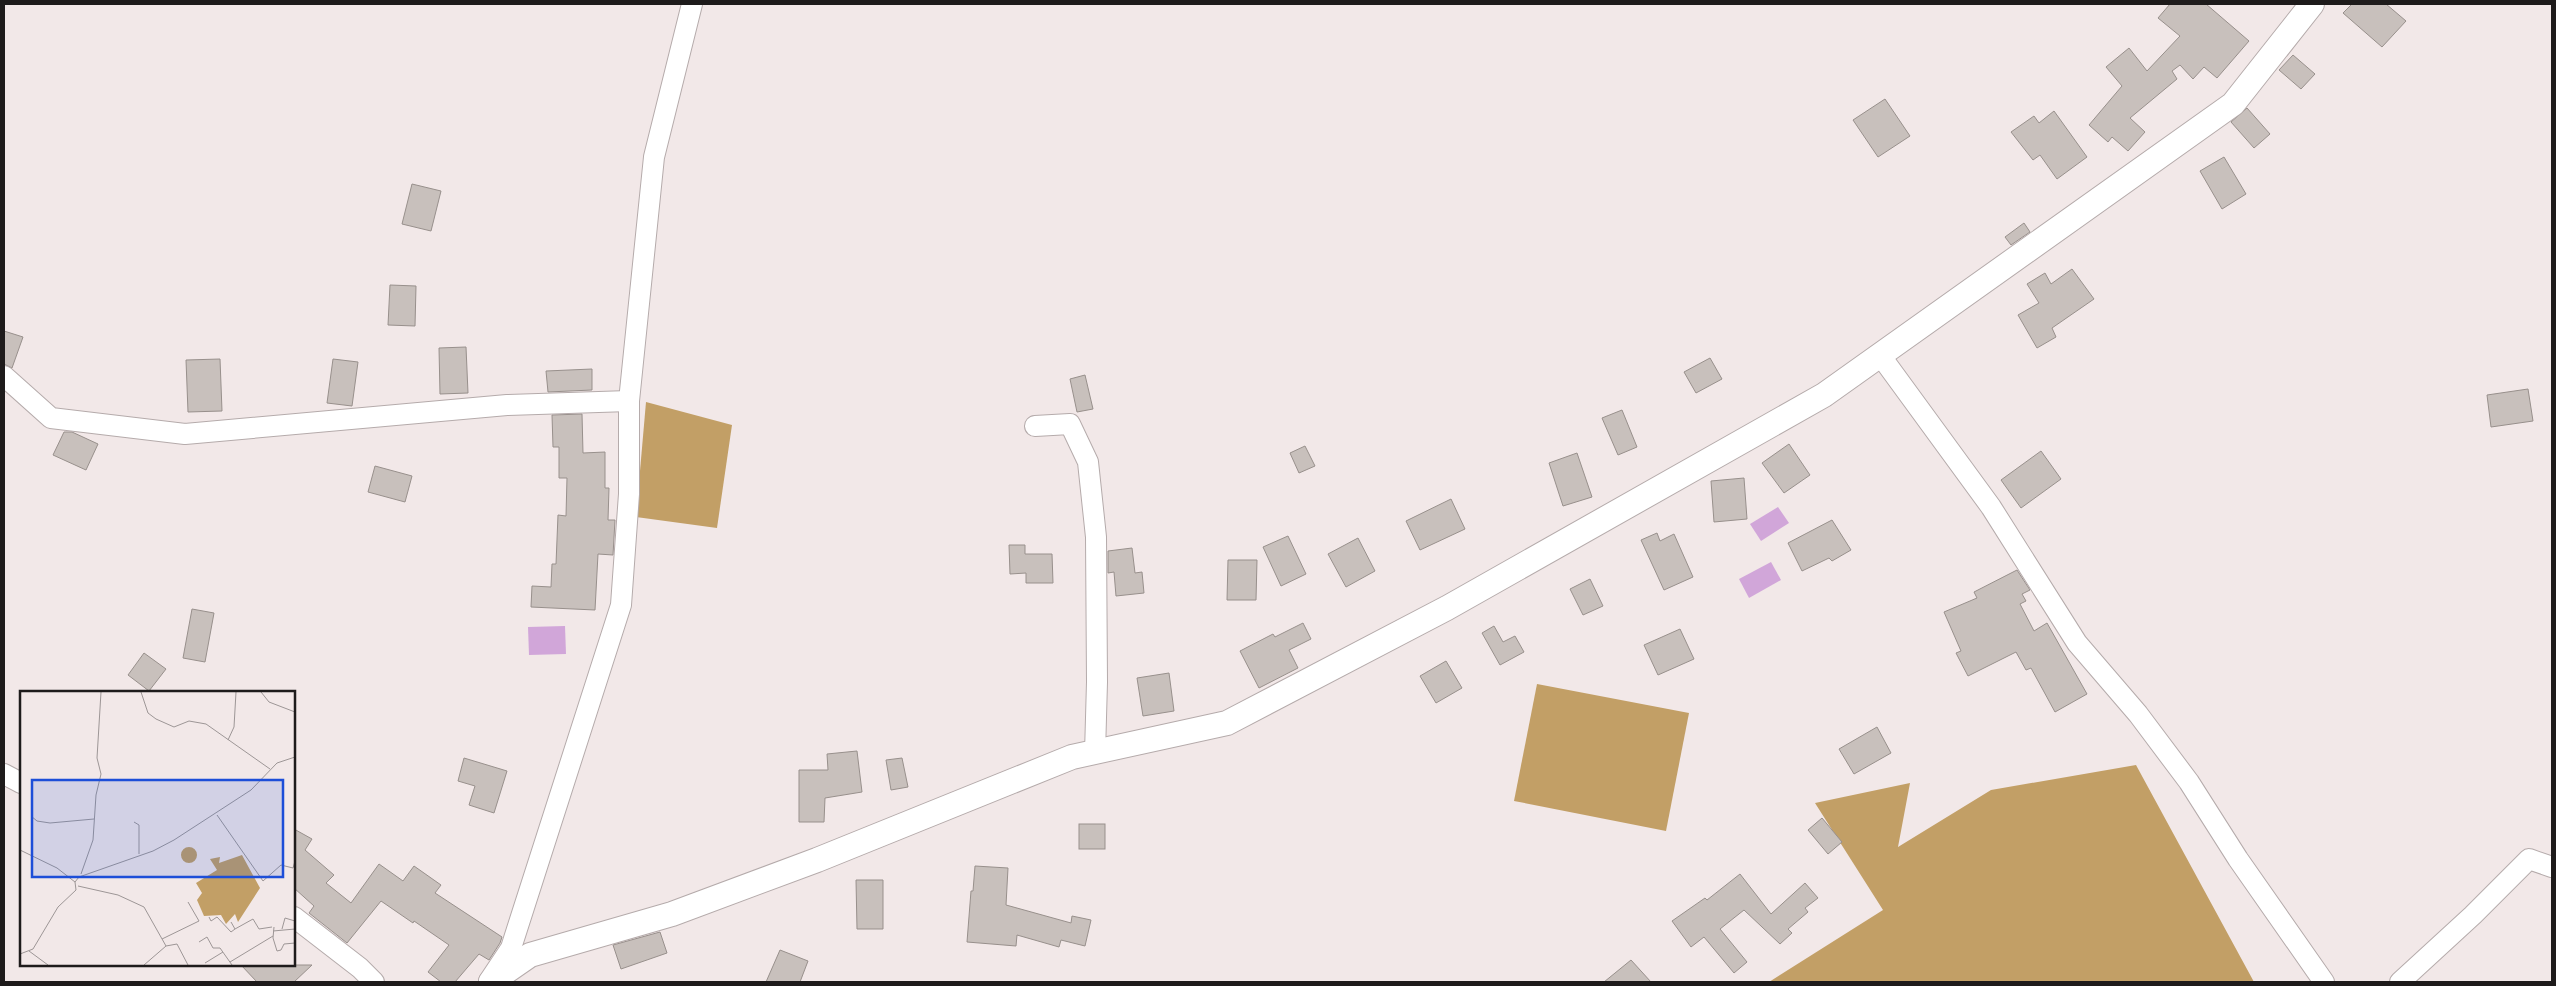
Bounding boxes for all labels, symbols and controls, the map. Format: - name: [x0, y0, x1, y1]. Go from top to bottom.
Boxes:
- inset map: [20, 691, 295, 966]

